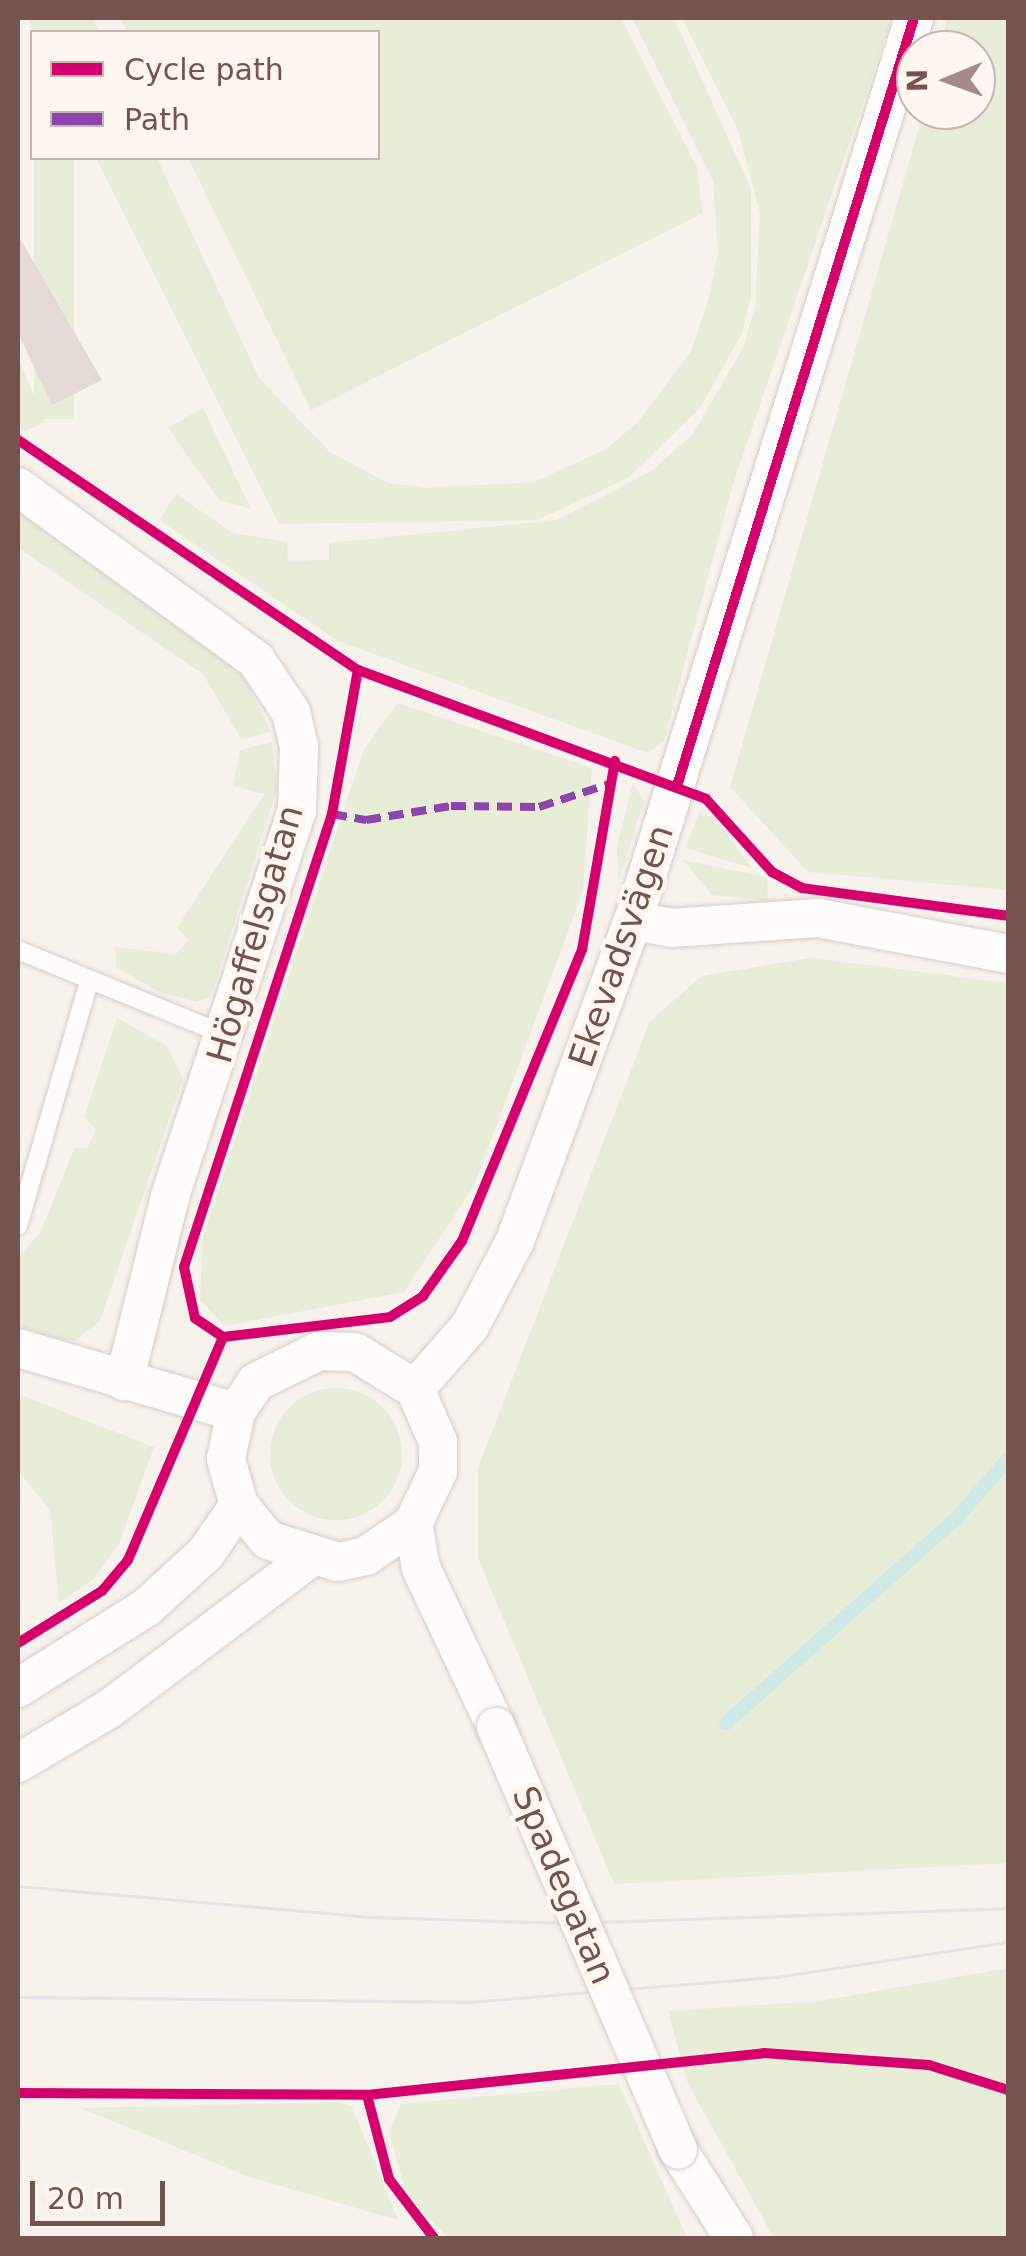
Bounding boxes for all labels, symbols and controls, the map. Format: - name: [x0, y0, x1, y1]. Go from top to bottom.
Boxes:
- legend: [30, 30, 380, 160]
- north arrow: [896, 30, 996, 130]
- text: Cycle path: [124, 52, 284, 87]
- text: N: [901, 68, 934, 93]
- text: Path: [124, 102, 190, 137]
- street label: Högaffelsgatan: [198, 800, 312, 1068]
- street label: Ekevadsvägen: [560, 819, 682, 1073]
- street label: Spadegatan: [504, 1780, 624, 1990]
- scale bar: [35, 2161, 170, 2223]
- text: 20 m: [47, 2181, 124, 2216]

